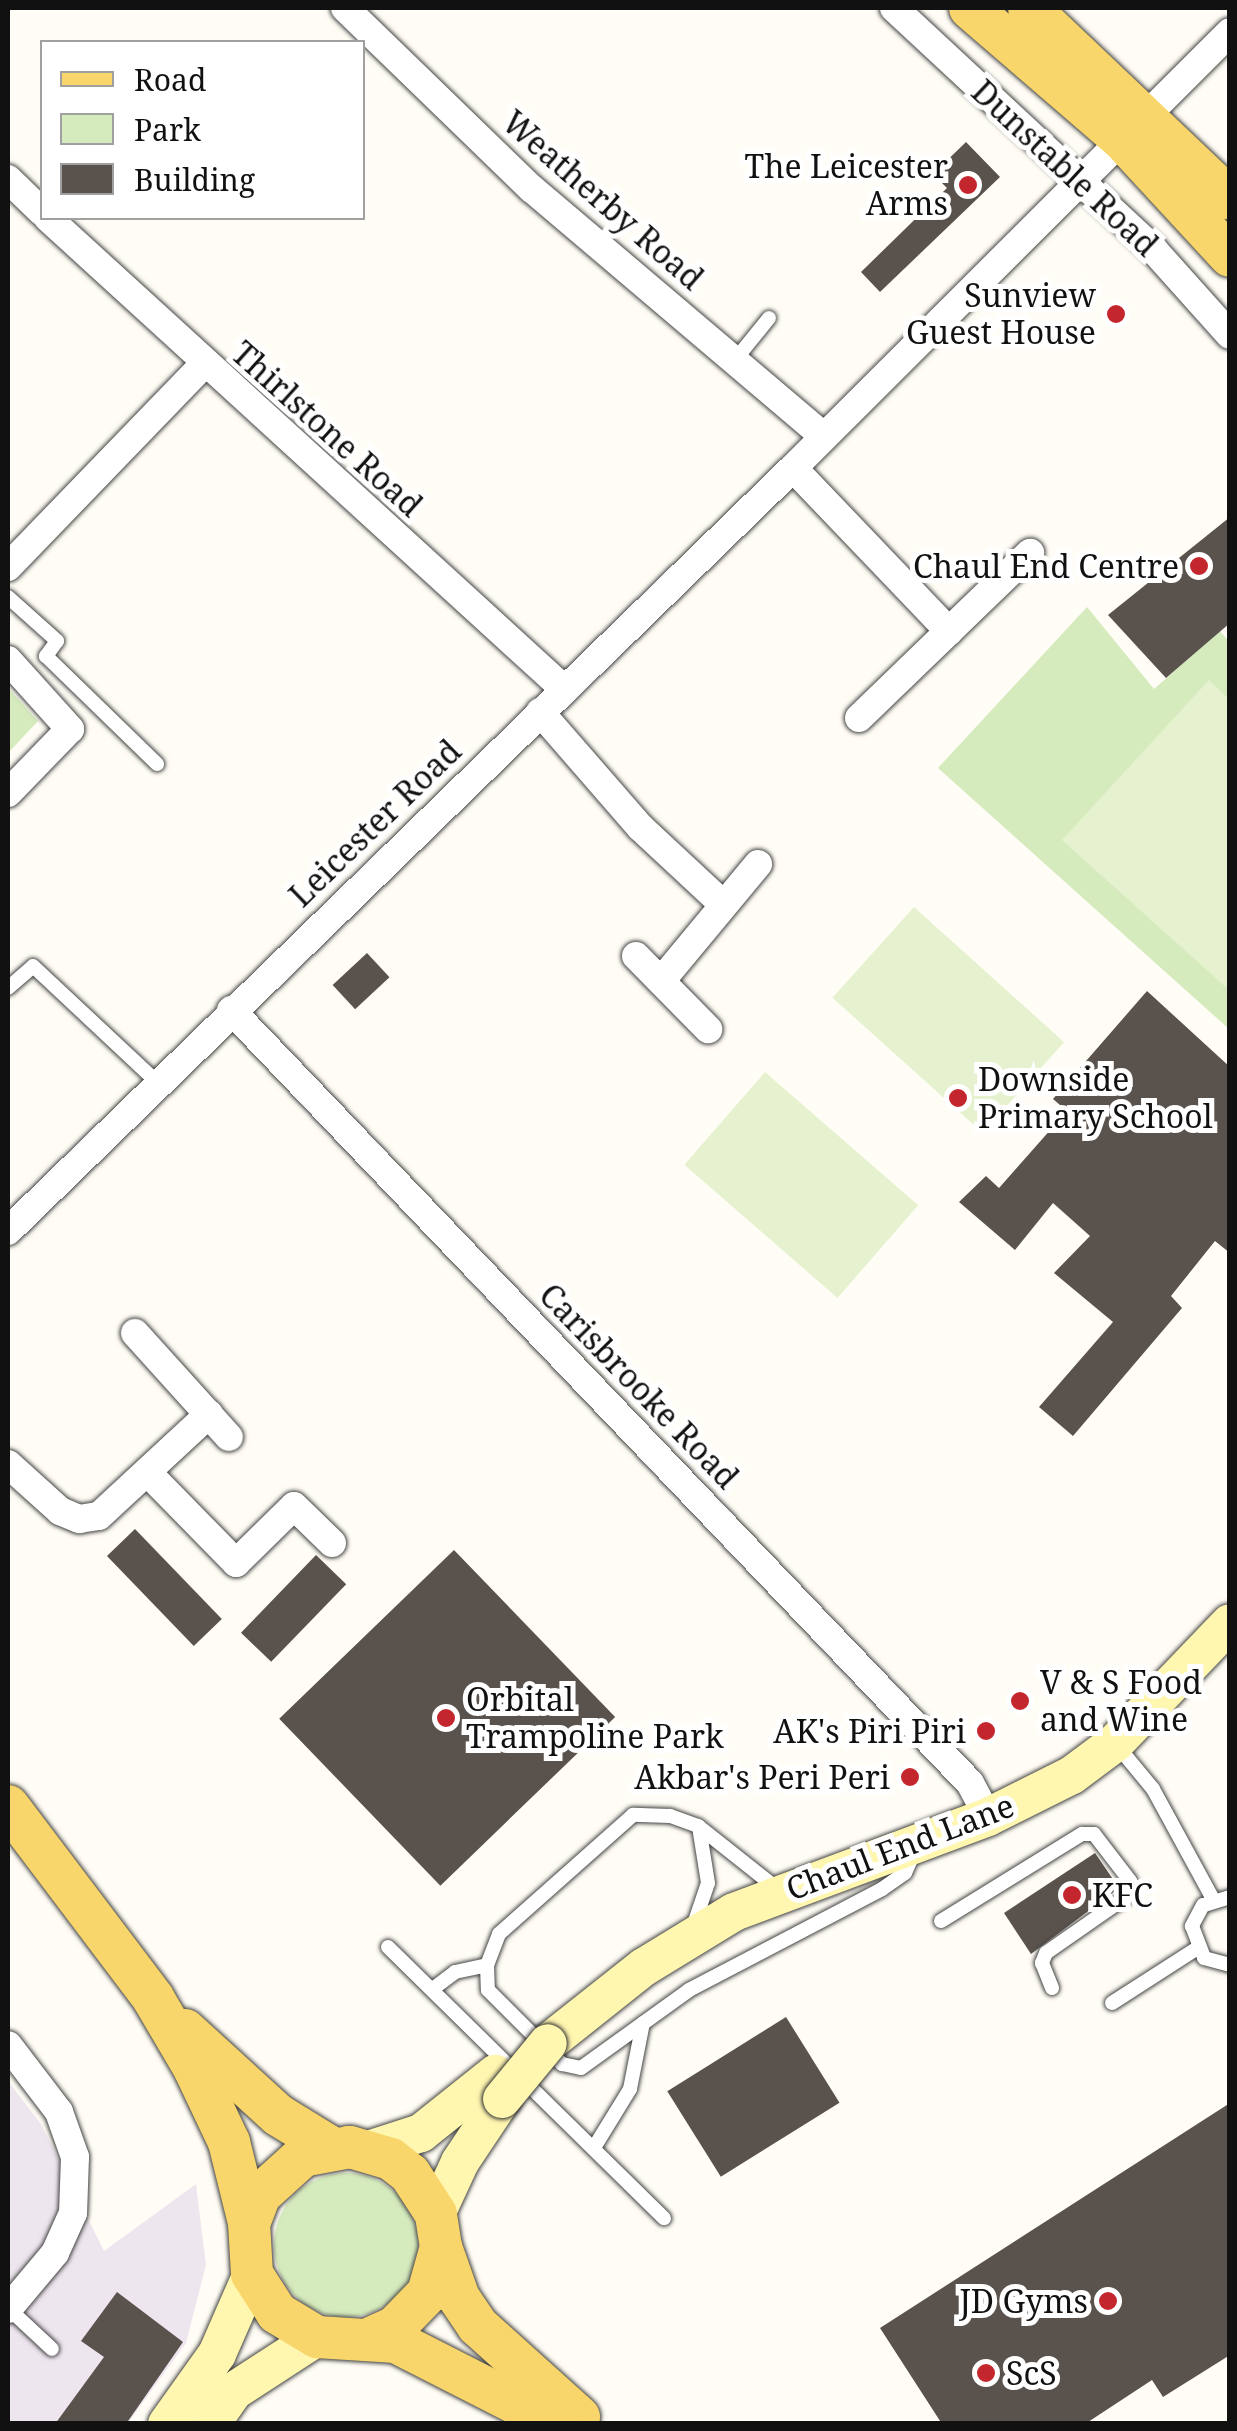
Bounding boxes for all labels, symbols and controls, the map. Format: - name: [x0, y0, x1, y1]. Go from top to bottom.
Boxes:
- legend: [40, 40, 365, 220]
- text: Road: [134, 59, 206, 100]
- street label: Dunstable Road: [964, 72, 1166, 264]
- street label: Weatherby Road: [495, 103, 711, 297]
- text: Park: [134, 109, 201, 150]
- place label: The Leicester Arms: [745, 148, 948, 223]
- text: Building: [134, 159, 255, 200]
- marker: The Leicester Arms: [957, 174, 979, 196]
- place label: Sunview Guest House: [906, 277, 1096, 352]
- marker: Sunview Guest House: [1105, 303, 1127, 325]
- street label: Thirlstone Road: [224, 334, 430, 524]
- place label: Chaul End Centre: [913, 547, 1179, 585]
- marker: Chaul End Centre: [1188, 555, 1210, 577]
- street label: Leicester Road: [281, 732, 469, 914]
- place label: Downside Primary School: [978, 1061, 1213, 1136]
- marker: Downside Primary School: [947, 1087, 969, 1109]
- street label: Carisbrooke Road: [532, 1276, 746, 1496]
- place label: V & S Food and Wine: [1040, 1664, 1202, 1739]
- place label: Orbital Trampoline Park: [466, 1681, 724, 1756]
- marker: V & S Food and Wine: [1009, 1690, 1031, 1712]
- marker: Orbital Trampoline Park: [435, 1707, 457, 1729]
- place label: AK's Piri Piri: [773, 1712, 966, 1750]
- marker: AK's Piri Piri: [975, 1720, 997, 1742]
- place label: Akbar's Peri Peri: [634, 1758, 890, 1796]
- marker: Akbar's Peri Peri: [899, 1766, 921, 1788]
- street label: Chaul End Lane: [781, 1786, 1019, 1908]
- place label: KFC: [1092, 1876, 1153, 1914]
- marker: KFC: [1061, 1884, 1083, 1906]
- place label: JD Gyms: [959, 2282, 1088, 2320]
- marker: JD Gyms: [1097, 2290, 1119, 2312]
- place label: ScS: [1006, 2354, 1057, 2392]
- marker: ScS: [975, 2362, 997, 2384]

